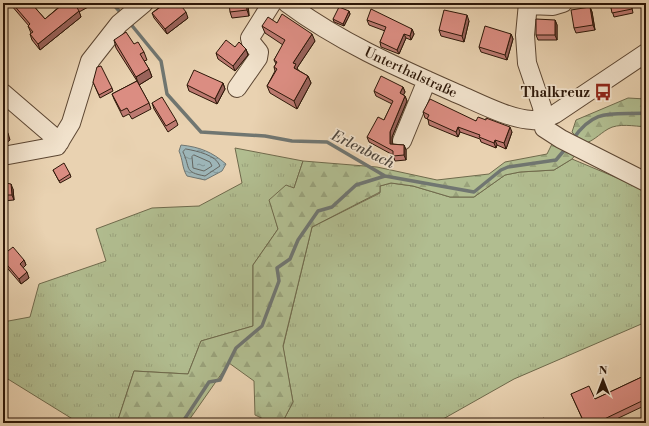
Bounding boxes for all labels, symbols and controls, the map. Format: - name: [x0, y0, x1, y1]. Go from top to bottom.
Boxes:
- street label: Unterthalstraße: [361, 43, 460, 102]
- bus stop icon: Thalkreuz: [593, 82, 613, 102]
- place label: Thalkreuz: [521, 84, 590, 102]
- water label: Erlenbach: [327, 126, 398, 173]
- north arrow: [583, 360, 623, 400]
- text: N: [599, 364, 608, 378]

